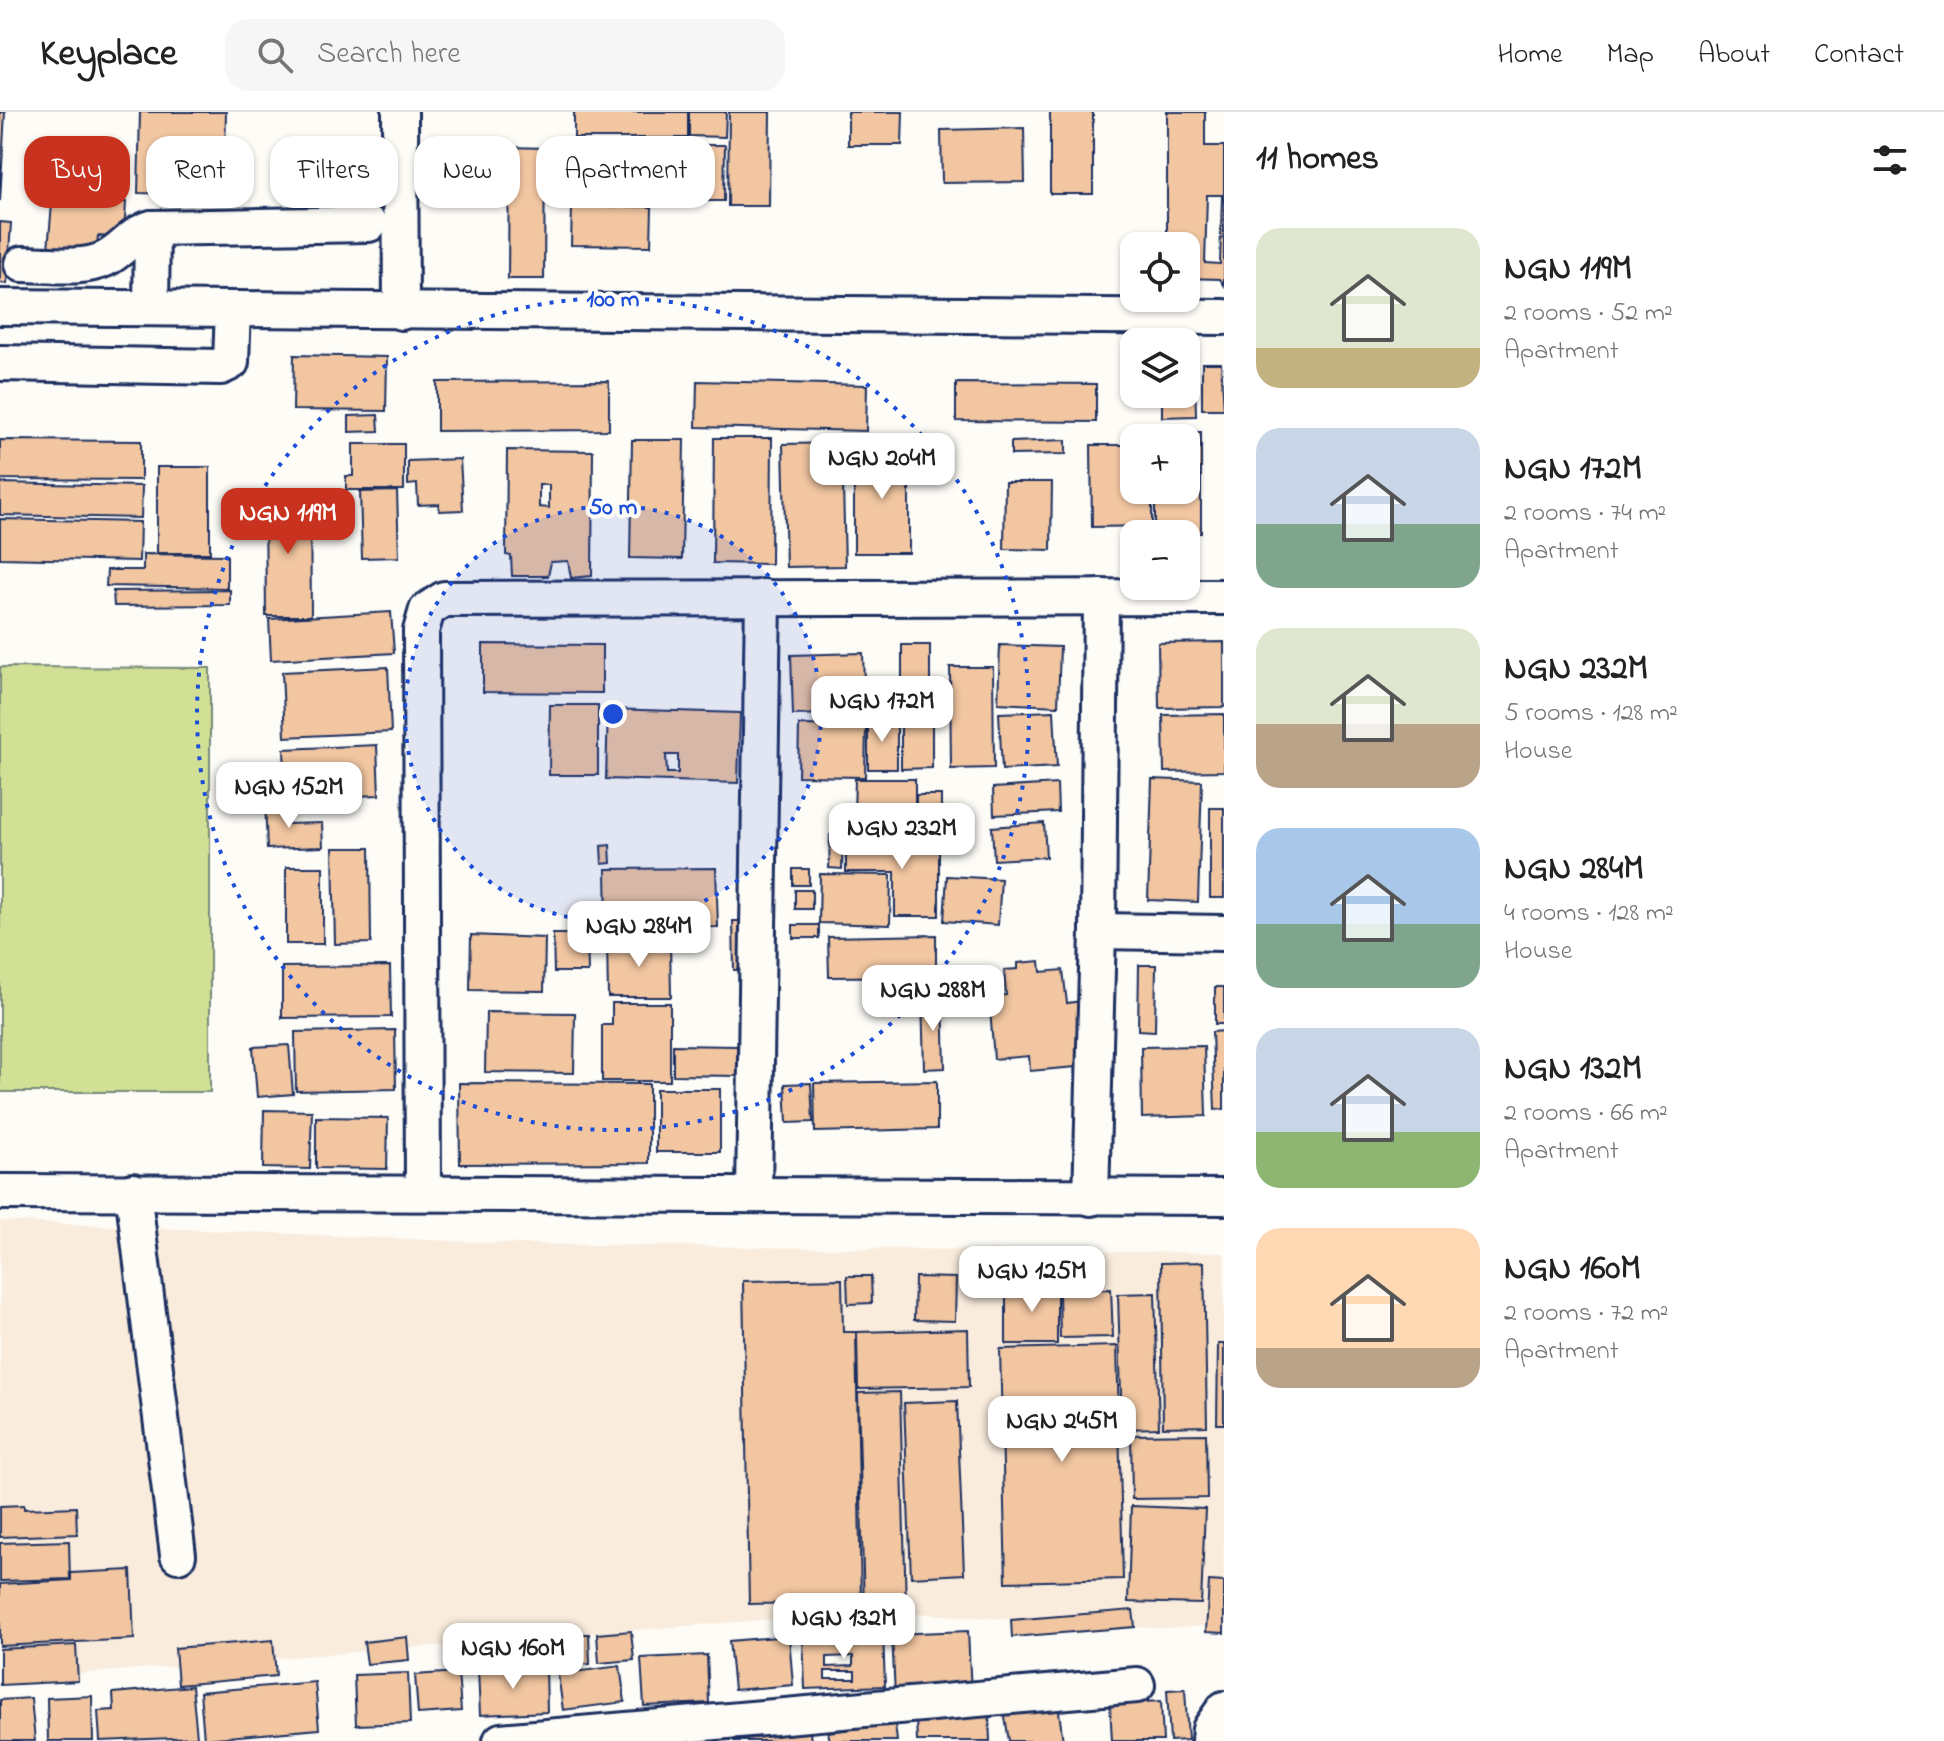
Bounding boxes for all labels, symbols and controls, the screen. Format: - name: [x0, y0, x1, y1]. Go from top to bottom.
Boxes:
- search box: [225, 19, 785, 91]
- text: Keyplace: [40, 27, 177, 83]
- icon: search: [253, 33, 297, 77]
- text: Search here: [317, 33, 461, 77]
- text: Home: [1497, 35, 1563, 76]
- text: Map: [1607, 35, 1654, 76]
- text: About: [1698, 35, 1770, 76]
- text: Contact: [1814, 35, 1904, 76]
- text: 11 homes: [1256, 135, 1379, 185]
- chip: Buy: [24, 136, 130, 208]
- chip: Rent: [146, 136, 254, 208]
- chip: Filters: [270, 136, 398, 208]
- chip: New: [414, 136, 520, 208]
- chip: Apartment: [536, 136, 715, 208]
- icon: filters: [1868, 138, 1912, 182]
- map controls: [1120, 232, 1200, 600]
- button: locate: [1120, 232, 1200, 312]
- text: NGN 119M: [1504, 245, 1632, 295]
- icon: home: [1320, 260, 1416, 356]
- text: 100 m: [587, 283, 640, 318]
- text: 2 rooms · 52 m²: [1504, 295, 1673, 333]
- button: layers: [1120, 328, 1200, 408]
- text: Apartment: [1504, 333, 1618, 371]
- button: +: [1120, 424, 1200, 504]
- pin: NGN 204M: [799, 433, 965, 501]
- text: NGN 204M: [828, 440, 936, 478]
- text: NGN 172M: [1504, 445, 1642, 495]
- icon: home: [1320, 460, 1416, 556]
- pin: NGN 119M: [205, 488, 371, 556]
- text: 50 m: [589, 491, 638, 526]
- text: NGN 119M: [239, 495, 337, 533]
- text: 2 rooms · 74 m²: [1504, 495, 1666, 533]
- button: −: [1120, 520, 1200, 600]
- text: Apartment: [1504, 533, 1618, 571]
- text: NGN 232M: [1504, 645, 1648, 695]
- icon: home: [1320, 660, 1416, 756]
- pin: NGN 172M: [799, 676, 965, 744]
- text: NGN 172M: [829, 683, 935, 721]
- text: 5 rooms · 128 m²: [1504, 695, 1678, 733]
- centre of rings: [599, 700, 627, 728]
- text: House: [1504, 733, 1572, 771]
- pin: NGN 152M: [206, 762, 372, 830]
- text: NGN 152M: [234, 769, 344, 807]
- pin: NGN 232M: [819, 803, 985, 871]
- text: NGN 232M: [847, 810, 957, 848]
- text: NGN 284M: [1504, 845, 1644, 895]
- icon: home: [1320, 860, 1416, 956]
- text: 4 rooms · 128 m²: [1504, 895, 1674, 933]
- pin: NGN 284M: [556, 901, 722, 969]
- text: NGN 284M: [585, 908, 693, 946]
- text: House: [1504, 933, 1572, 971]
- pin: NGN 288M: [850, 965, 1016, 1033]
- text: NGN 288M: [880, 972, 986, 1010]
- text: NGN 132M: [1504, 1045, 1642, 1095]
- icon: home: [1320, 1060, 1416, 1156]
- text: 2 rooms · 66 m²: [1504, 1095, 1668, 1133]
- text: Apartment: [1504, 1133, 1618, 1171]
- text: NGN 160M: [1504, 1245, 1641, 1295]
- pin: NGN 125M: [949, 1246, 1115, 1314]
- text: NGN 125M: [977, 1253, 1087, 1291]
- icon: home: [1320, 1260, 1416, 1356]
- text: 2 rooms · 72 m²: [1504, 1295, 1669, 1333]
- text: Apartment: [1504, 1333, 1618, 1371]
- pin: NGN 245M: [979, 1396, 1145, 1464]
- text: NGN 245M: [1006, 1403, 1118, 1441]
- pin: NGN 132M: [761, 1593, 927, 1661]
- text: NGN 132M: [791, 1600, 897, 1638]
- pin: NGN 160M: [430, 1623, 596, 1691]
- text: NGN 160M: [461, 1630, 565, 1668]

